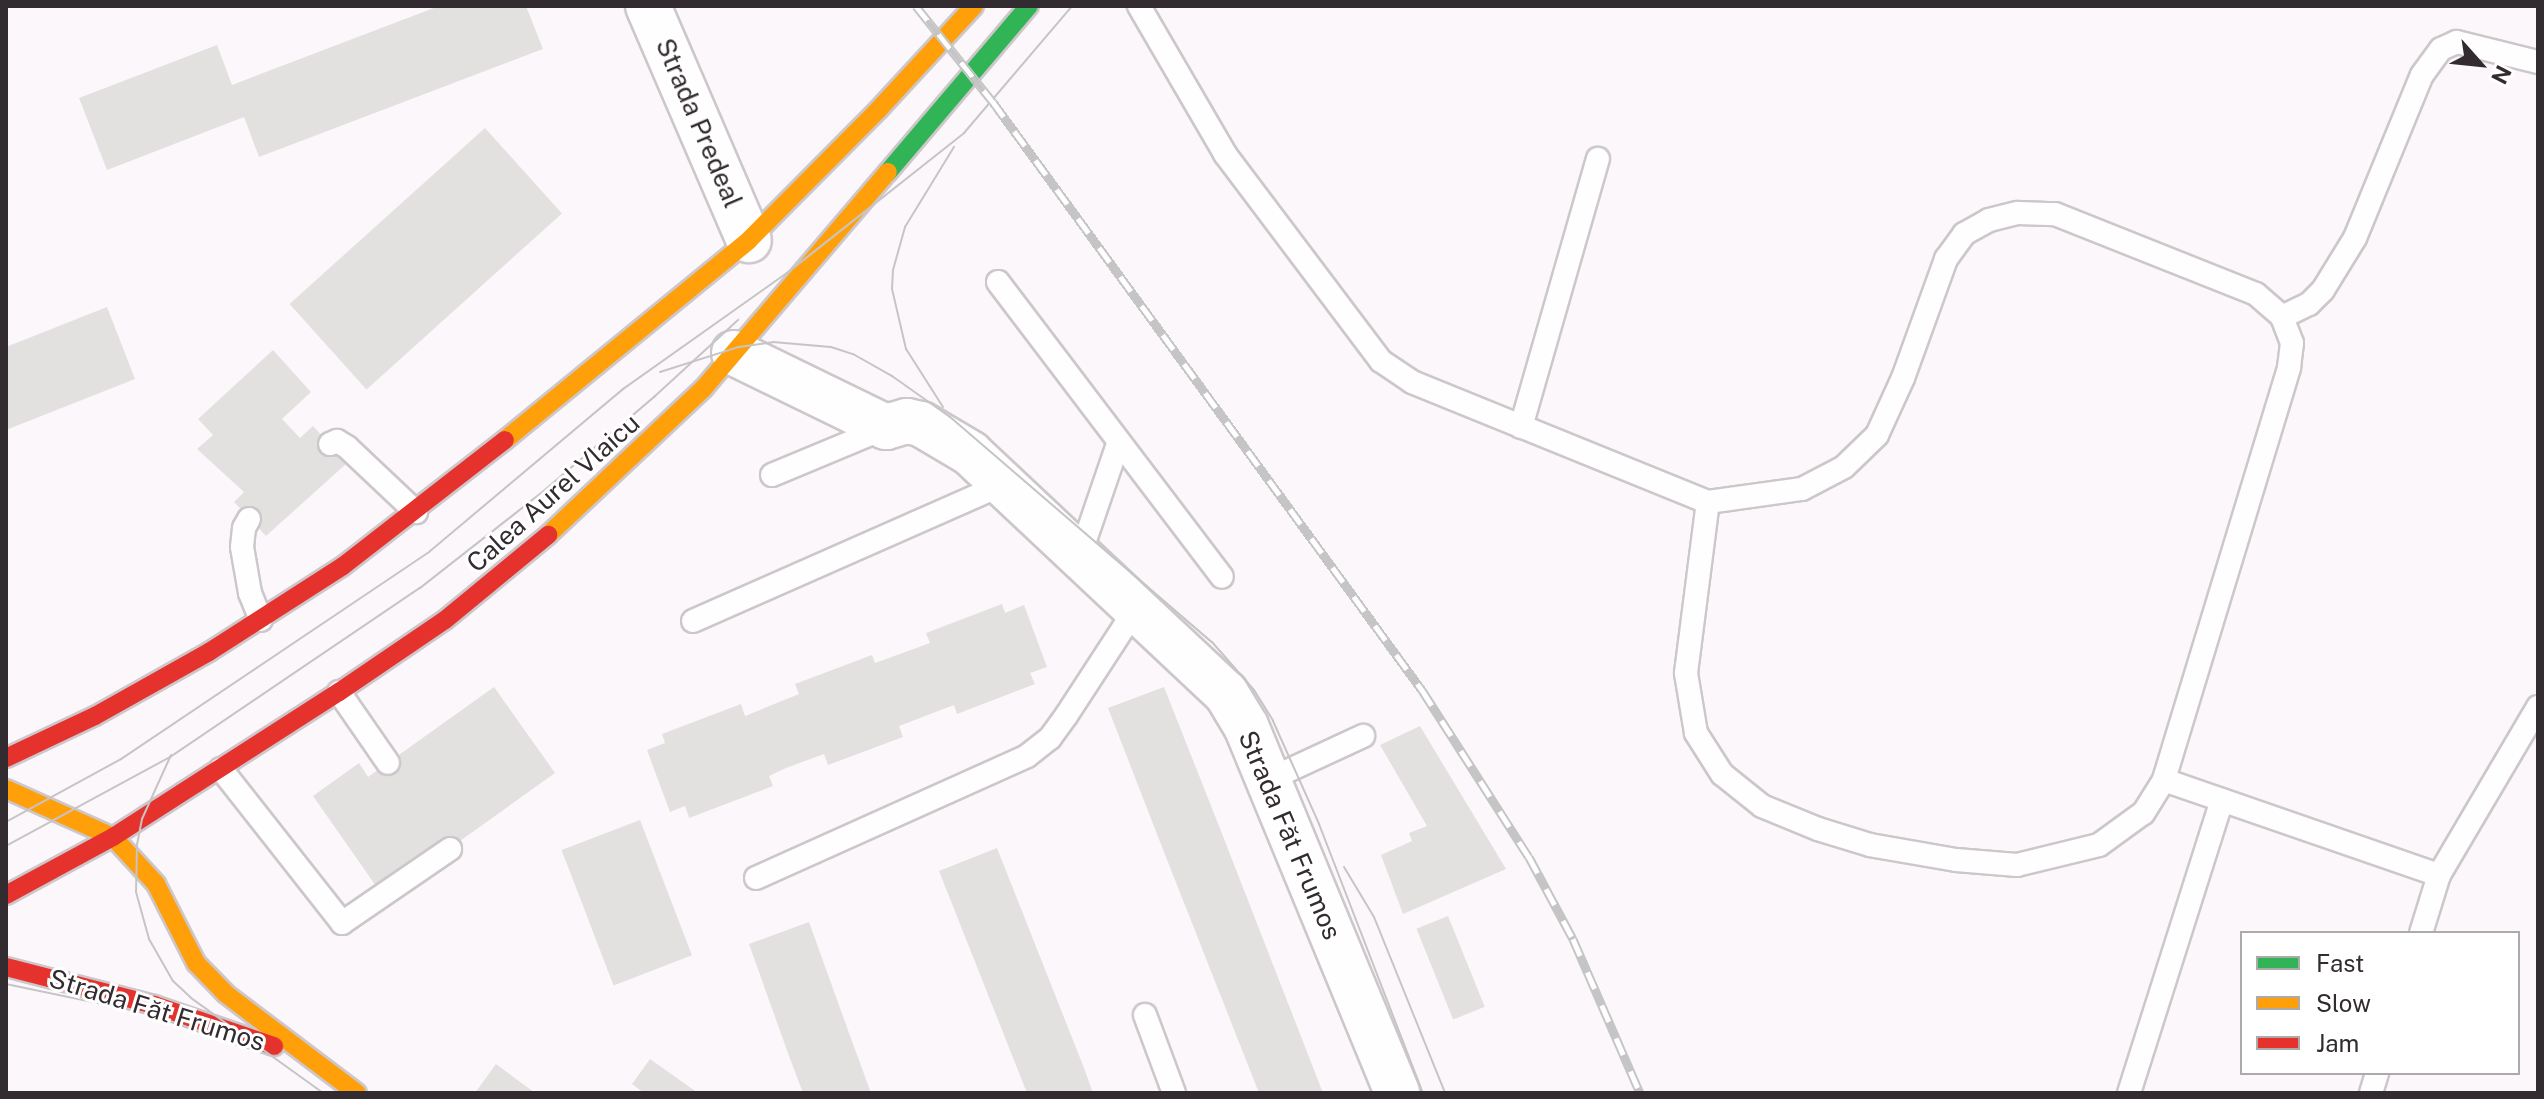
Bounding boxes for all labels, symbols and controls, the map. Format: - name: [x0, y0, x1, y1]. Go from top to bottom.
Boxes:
- north arrow: [2440, 24, 2520, 104]
- street label: Strada Predeal: [649, 34, 749, 212]
- text: N: [2486, 61, 2517, 88]
- street label: Calea Aurel Vlaicu: [460, 407, 646, 579]
- street label: Strada Făt Frumos: [1232, 726, 1348, 944]
- legend: [2240, 931, 2520, 1075]
- text: Fast: [2316, 949, 2364, 977]
- street label: Strada Făt Frumos: [45, 962, 269, 1058]
- text: Slow: [2316, 989, 2371, 1017]
- text: Jam: [2316, 1029, 2359, 1057]

